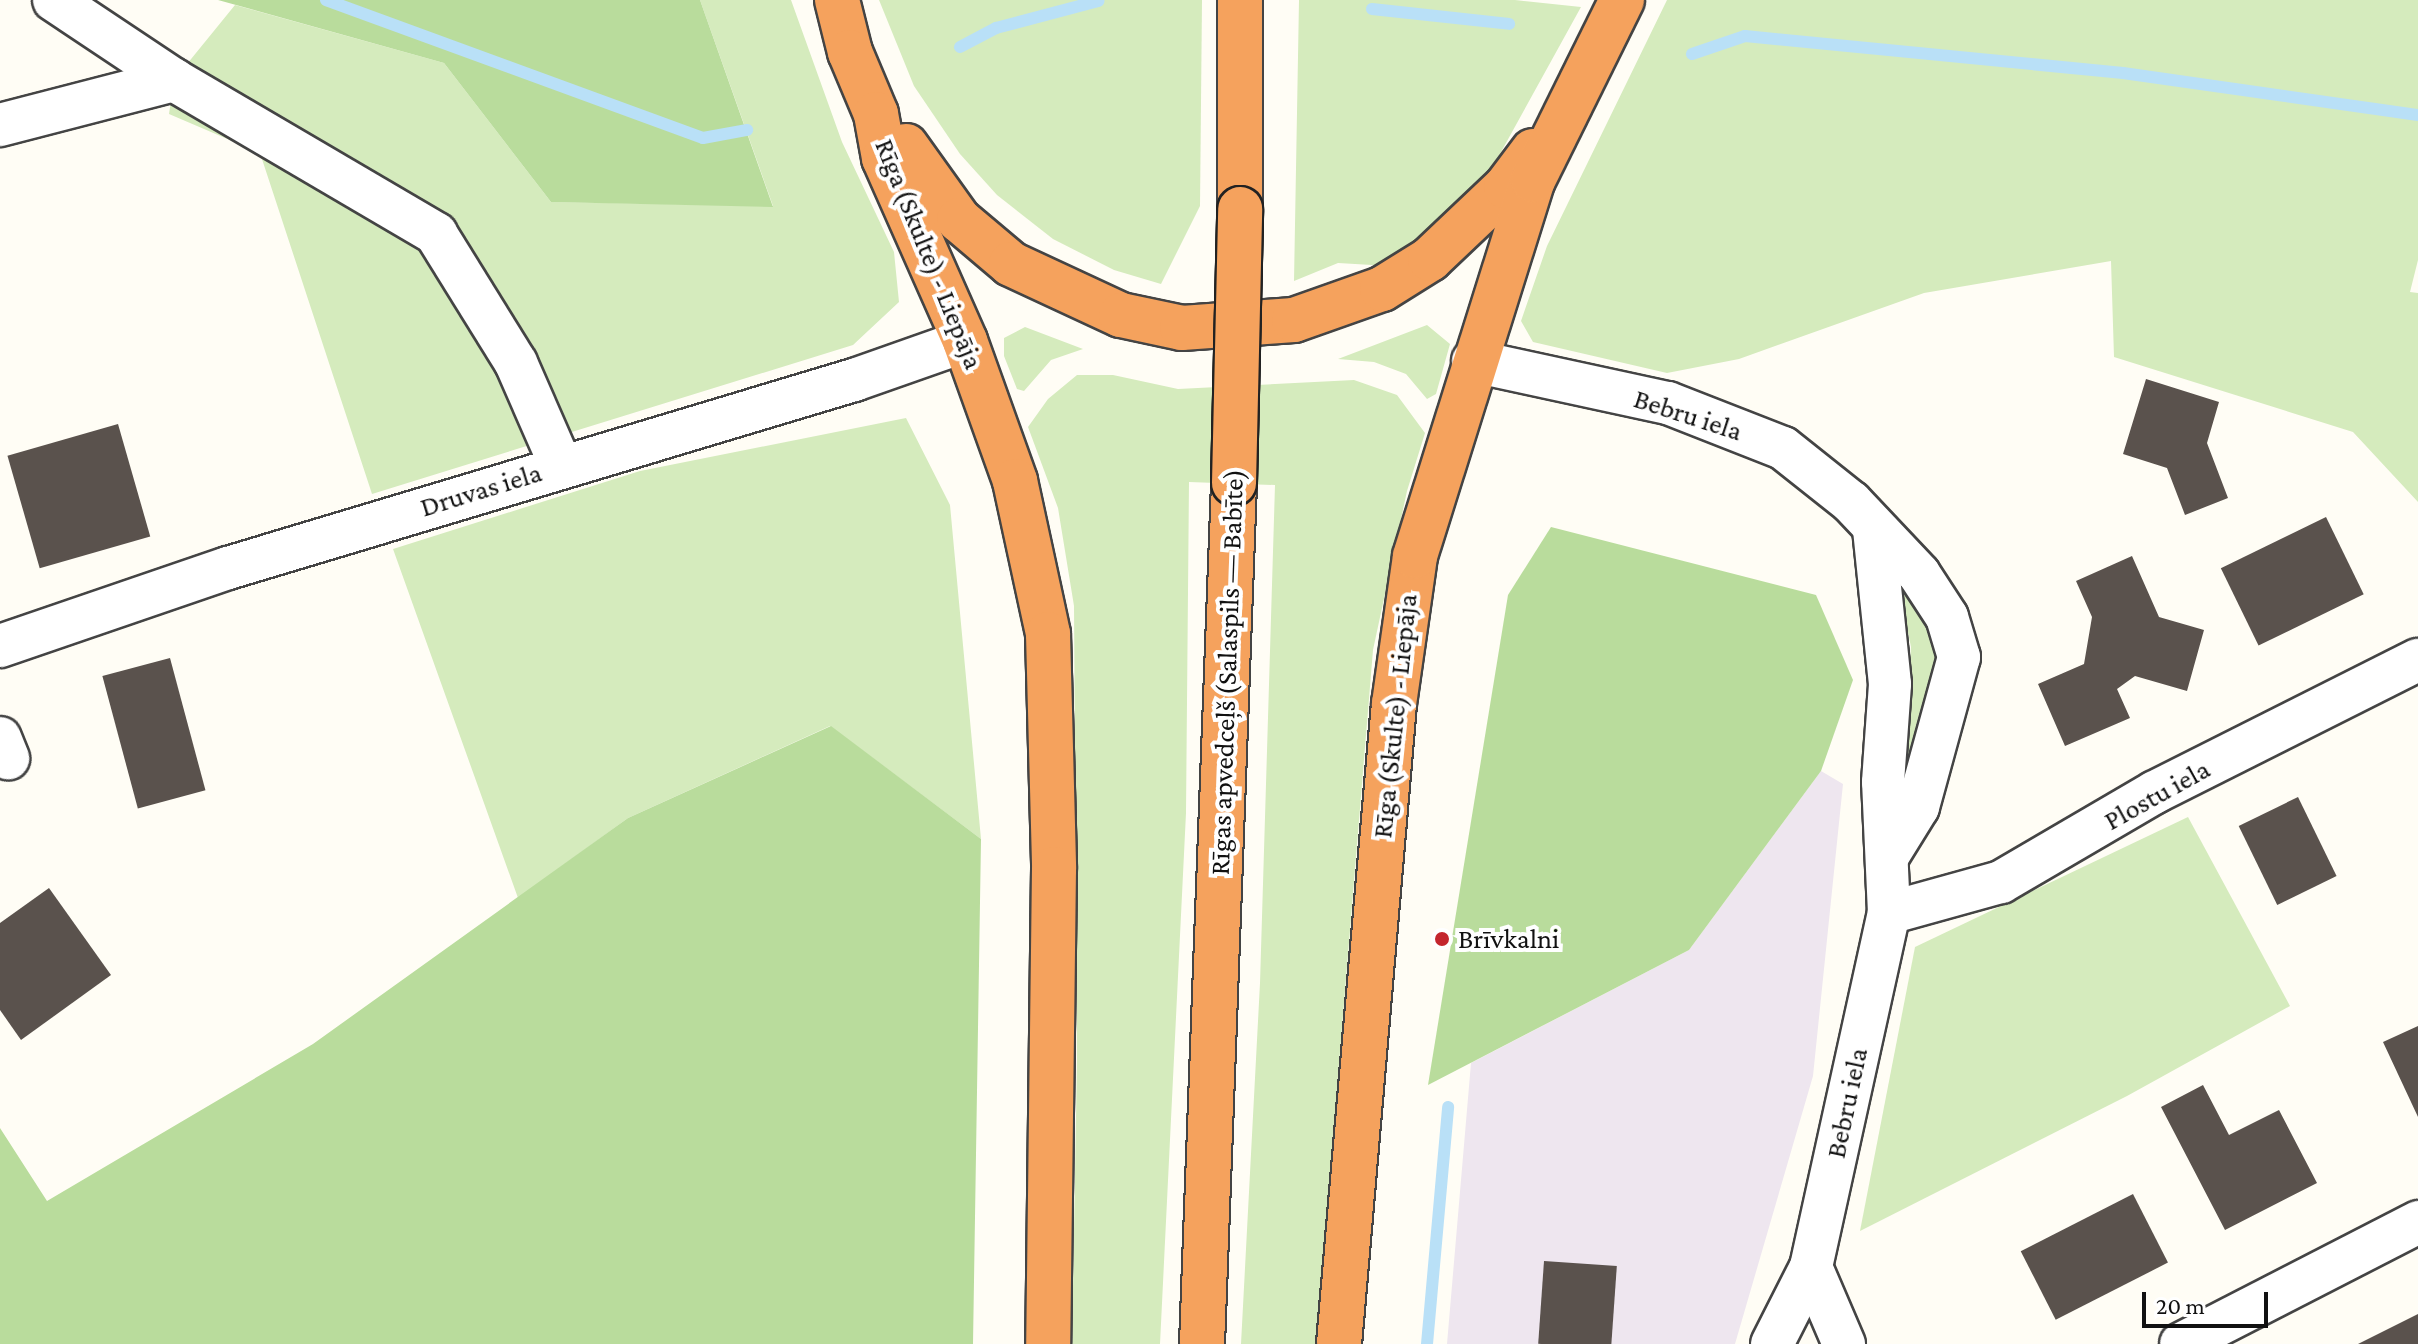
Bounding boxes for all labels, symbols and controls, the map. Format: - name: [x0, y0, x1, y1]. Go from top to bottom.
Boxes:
- street label: Rīga (Skulte) - Liepāja: [867, 134, 991, 374]
- street label: Bebru iela: [1630, 382, 1746, 448]
- street label: Druvas iela: [416, 456, 546, 524]
- street label: Rīgas apvedceļš (Salaspils — Babīte): [1203, 468, 1251, 876]
- street label: Rīga (Skulte) - Liepāja: [1365, 592, 1425, 840]
- street label: Plostu iela: [2098, 752, 2216, 838]
- place label: Brīvkalni: [1458, 922, 1559, 956]
- marker: Brīvkalni: [1433, 930, 1451, 948]
- street label: Bebru iela: [1819, 1045, 1875, 1161]
- scale bar: [2146, 1276, 2272, 1326]
- text: 20 m: [2156, 1292, 2205, 1319]

